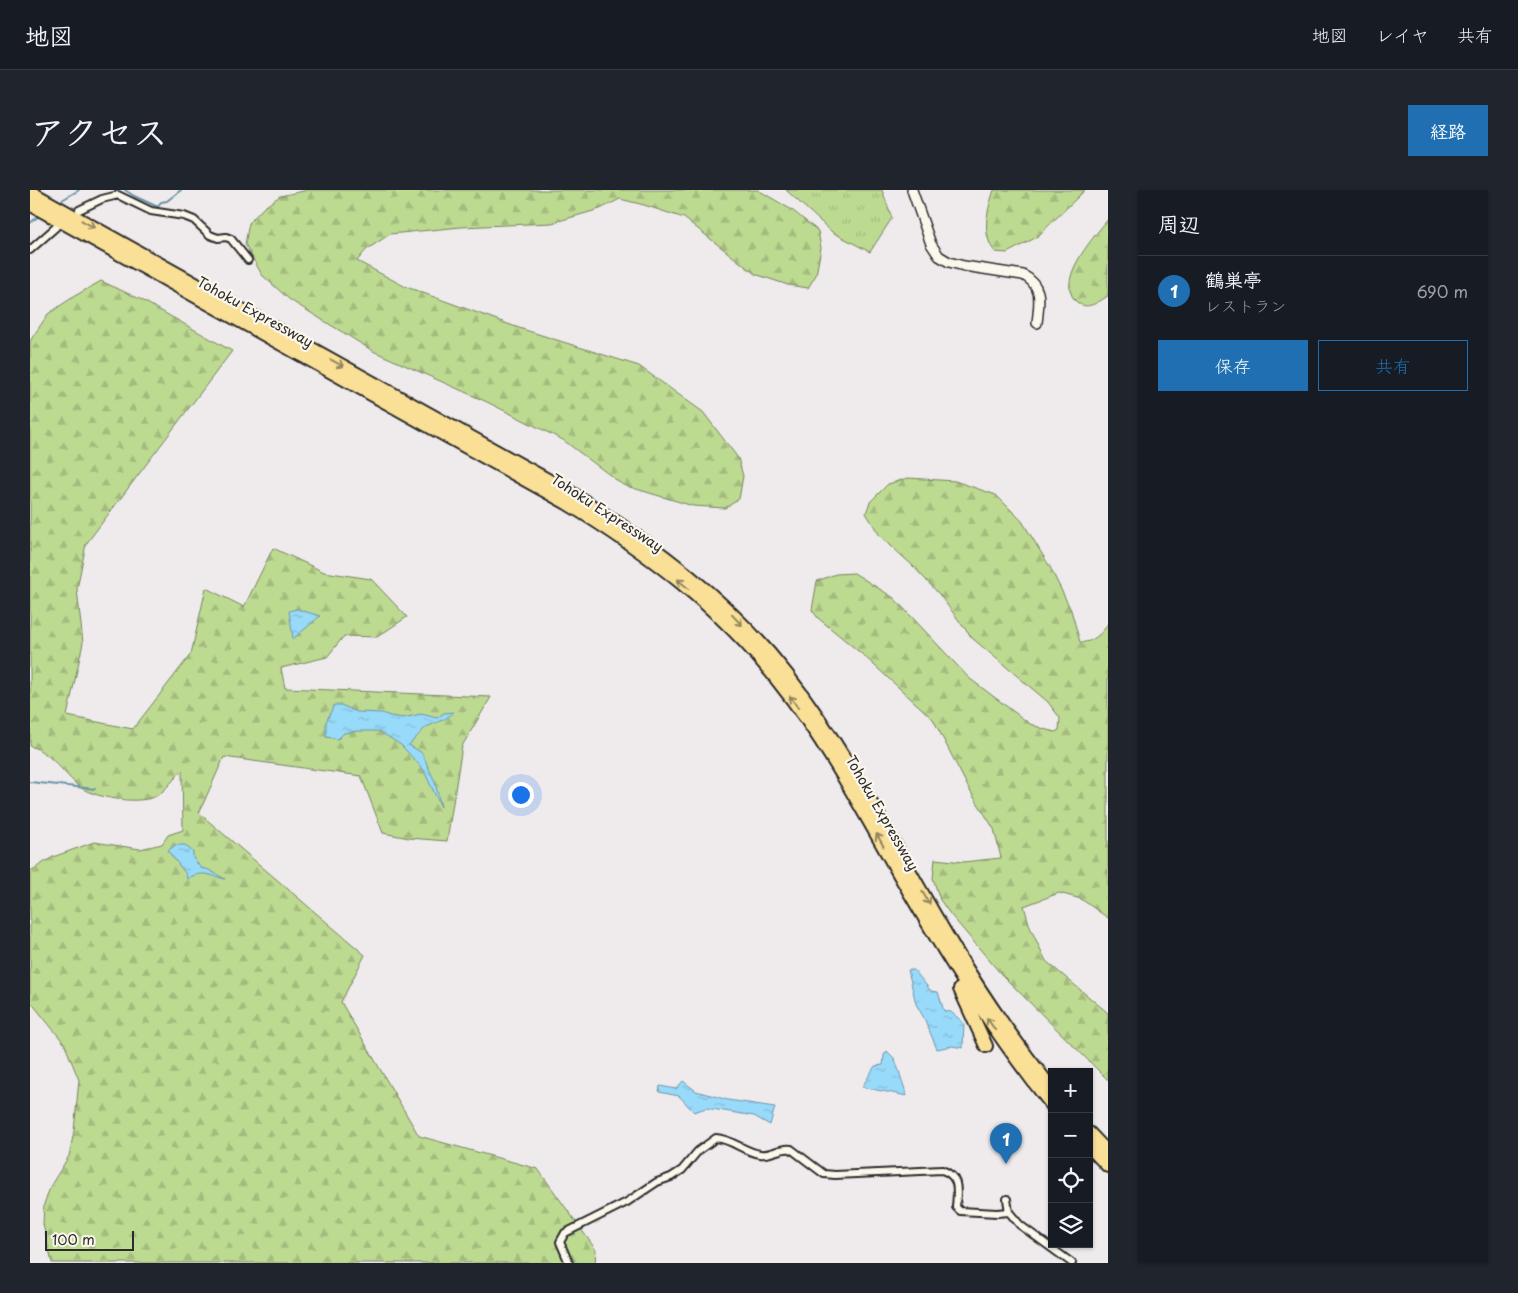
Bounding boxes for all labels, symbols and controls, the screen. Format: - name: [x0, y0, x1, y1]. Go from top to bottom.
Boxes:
- text: 地図: [25, 17, 73, 53]
- text: 地図: [1312, 21, 1348, 48]
- text: レイヤ: [1376, 21, 1429, 48]
- text: 共有: [1457, 21, 1493, 48]
- text: アクセス: [30, 104, 168, 157]
- button: 経路: [1408, 105, 1488, 156]
- text: 周辺: [1158, 207, 1200, 239]
- one-way arrow: [80, 220, 95, 229]
- text: 鶴巣亭: [1205, 265, 1262, 293]
- street label: Tohoku Expressway: [193, 271, 317, 352]
- text: 1: [1170, 279, 1178, 303]
- text: 690 m: [1417, 279, 1468, 303]
- text: レストラン: [1205, 293, 1286, 317]
- button: 保存: [1158, 340, 1308, 391]
- button: 共有: [1318, 340, 1468, 391]
- one-way arrow: [329, 358, 344, 368]
- street label: Tohoku Expressway: [547, 468, 667, 557]
- one-way arrow: [676, 579, 689, 590]
- one-way arrow: [731, 614, 743, 626]
- one-way arrow: [789, 696, 800, 709]
- street label: Tohoku Expressway: [841, 751, 924, 874]
- your location: [508, 782, 534, 808]
- one-way arrow: [875, 832, 885, 847]
- one-way arrow: [921, 891, 931, 905]
- one-way arrow: [986, 1017, 996, 1031]
- map controls: [1048, 1068, 1093, 1248]
- button: +: [1048, 1068, 1093, 1113]
- button: −: [1048, 1113, 1093, 1158]
- pin: 1: [990, 1123, 1022, 1164]
- button: locate: [1048, 1158, 1093, 1203]
- button: layers: [1048, 1203, 1093, 1248]
- scale bar: [45, 1228, 134, 1251]
- text: 100 m: [52, 1229, 95, 1250]

